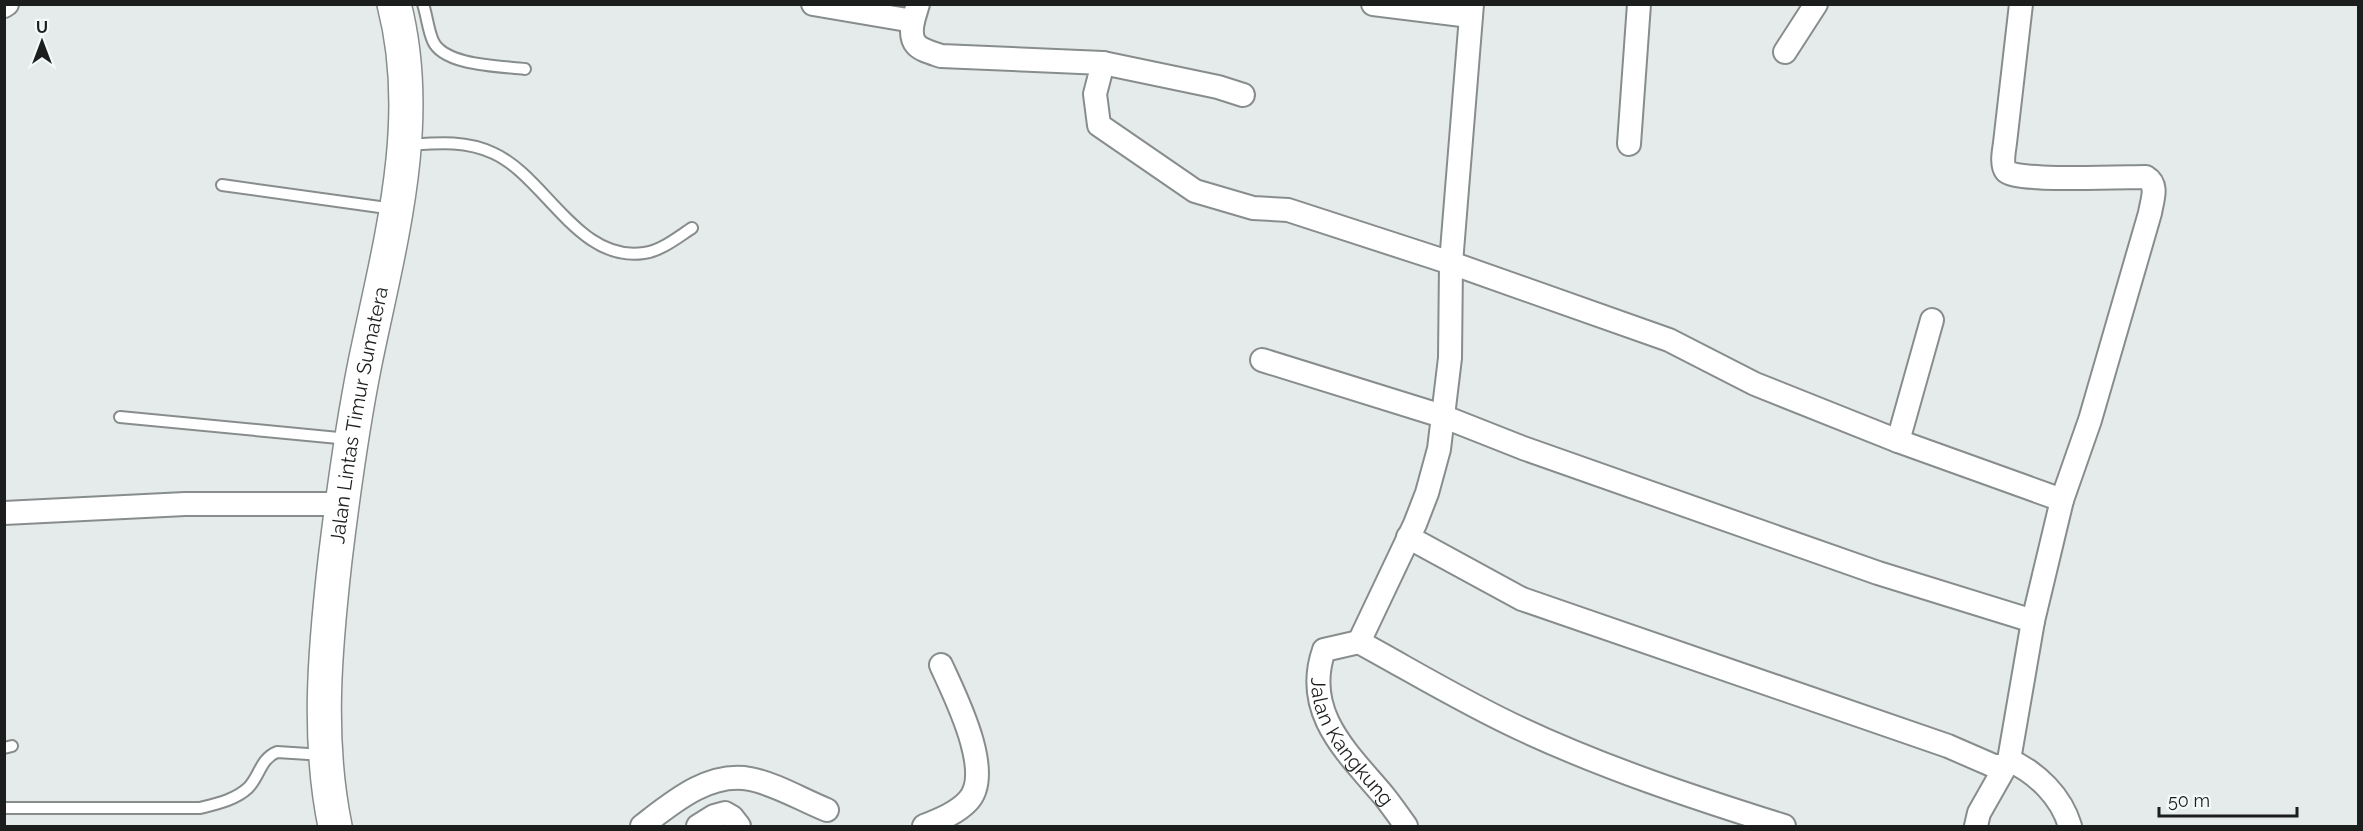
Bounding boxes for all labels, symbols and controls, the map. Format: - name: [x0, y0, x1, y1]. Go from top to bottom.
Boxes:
- north arrow: [12, 12, 72, 72]
- text: U: [36, 18, 48, 37]
- street label: Jalan Lintas Timur Sumatera: [325, 284, 393, 545]
- street label: Jalan Kangkung: [1306, 677, 1399, 810]
- scale bar: [2159, 780, 2297, 818]
- text: 50 m: [2168, 790, 2210, 811]

